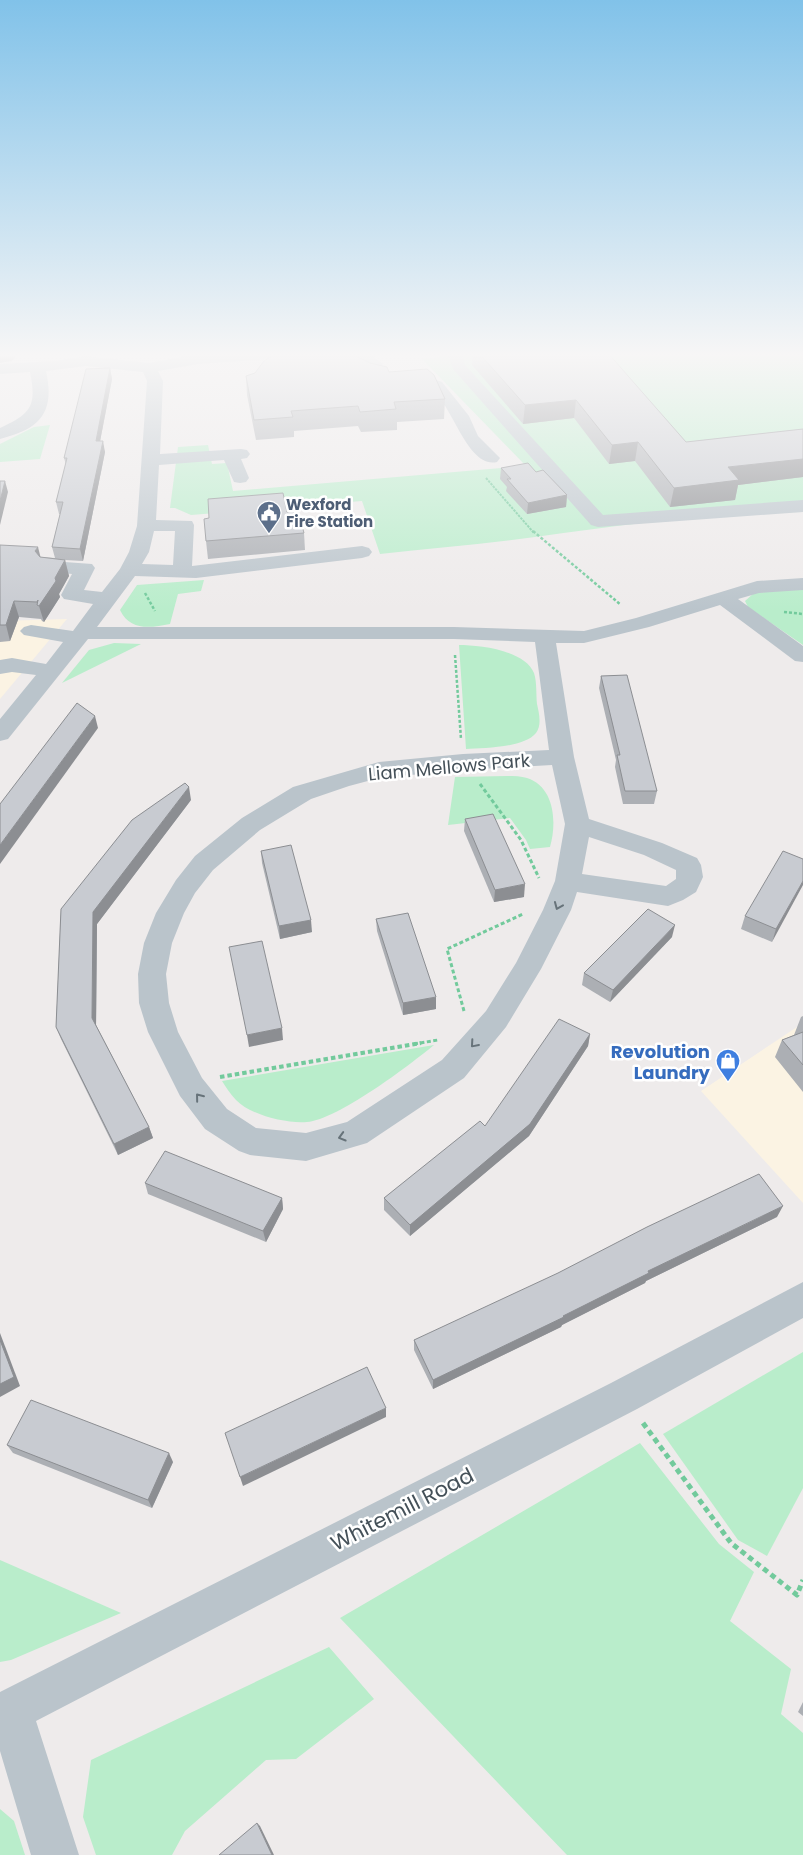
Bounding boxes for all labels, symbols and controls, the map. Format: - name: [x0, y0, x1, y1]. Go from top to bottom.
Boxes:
- place label: Wexford Fire Station: [286, 494, 373, 532]
- public building icon: Wexford Fire Station: [256, 500, 282, 534]
- street label: Liam Mellows Park: [367, 747, 532, 787]
- one-way arrow: [554, 901, 565, 910]
- one-way arrow: [471, 1039, 480, 1048]
- place label: Revolution Laundry: [611, 1039, 711, 1085]
- shop icon: Revolution Laundry: [715, 1048, 741, 1082]
- one-way arrow: [196, 1094, 204, 1103]
- one-way arrow: [339, 1131, 347, 1141]
- street label: Whitemill Road: [325, 1460, 479, 1558]

